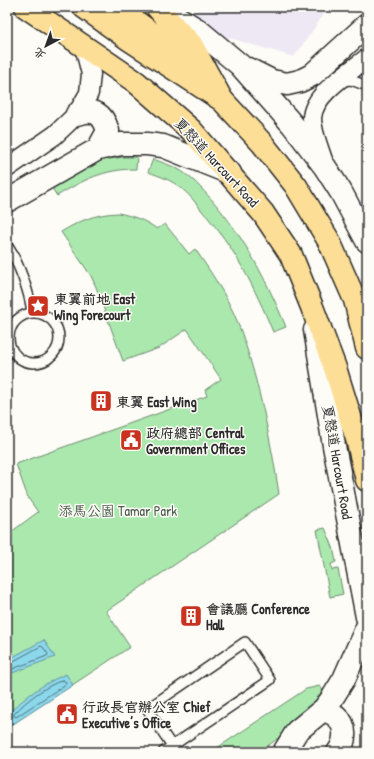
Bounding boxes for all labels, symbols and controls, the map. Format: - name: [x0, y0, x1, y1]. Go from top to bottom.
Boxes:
- north arrow: [26, 26, 66, 66]
- text: 北: [31, 45, 48, 62]
- street label: 夏慤道 Harcourt Road: [171, 113, 264, 211]
- place label: 東翼前地 East Wing Forecourt: [54, 289, 136, 326]
- place icon: 東翼前地 East Wing Forecourt: [25, 293, 51, 319]
- building icon: 東翼 East Wing: [88, 388, 114, 414]
- place label: 東翼 East Wing: [116, 392, 197, 413]
- street label: 夏慤道 Harcourt Road: [319, 403, 357, 521]
- place label: 政府總部 Central Government Offices: [146, 423, 246, 458]
- public building icon: 政府總部 Central Government Offices: [118, 427, 144, 453]
- park label: 添馬公園 Tamar Park: [59, 501, 177, 520]
- place label: 會議廳 Conference Hall: [206, 599, 310, 634]
- building icon: 會議廳 Conference Hall: [178, 603, 204, 629]
- place label: 行政長官辦公室 Chief Executive’s Office: [82, 697, 211, 732]
- public building icon: 行政長官辦公室 Chief Executive’s Office: [54, 701, 80, 727]

